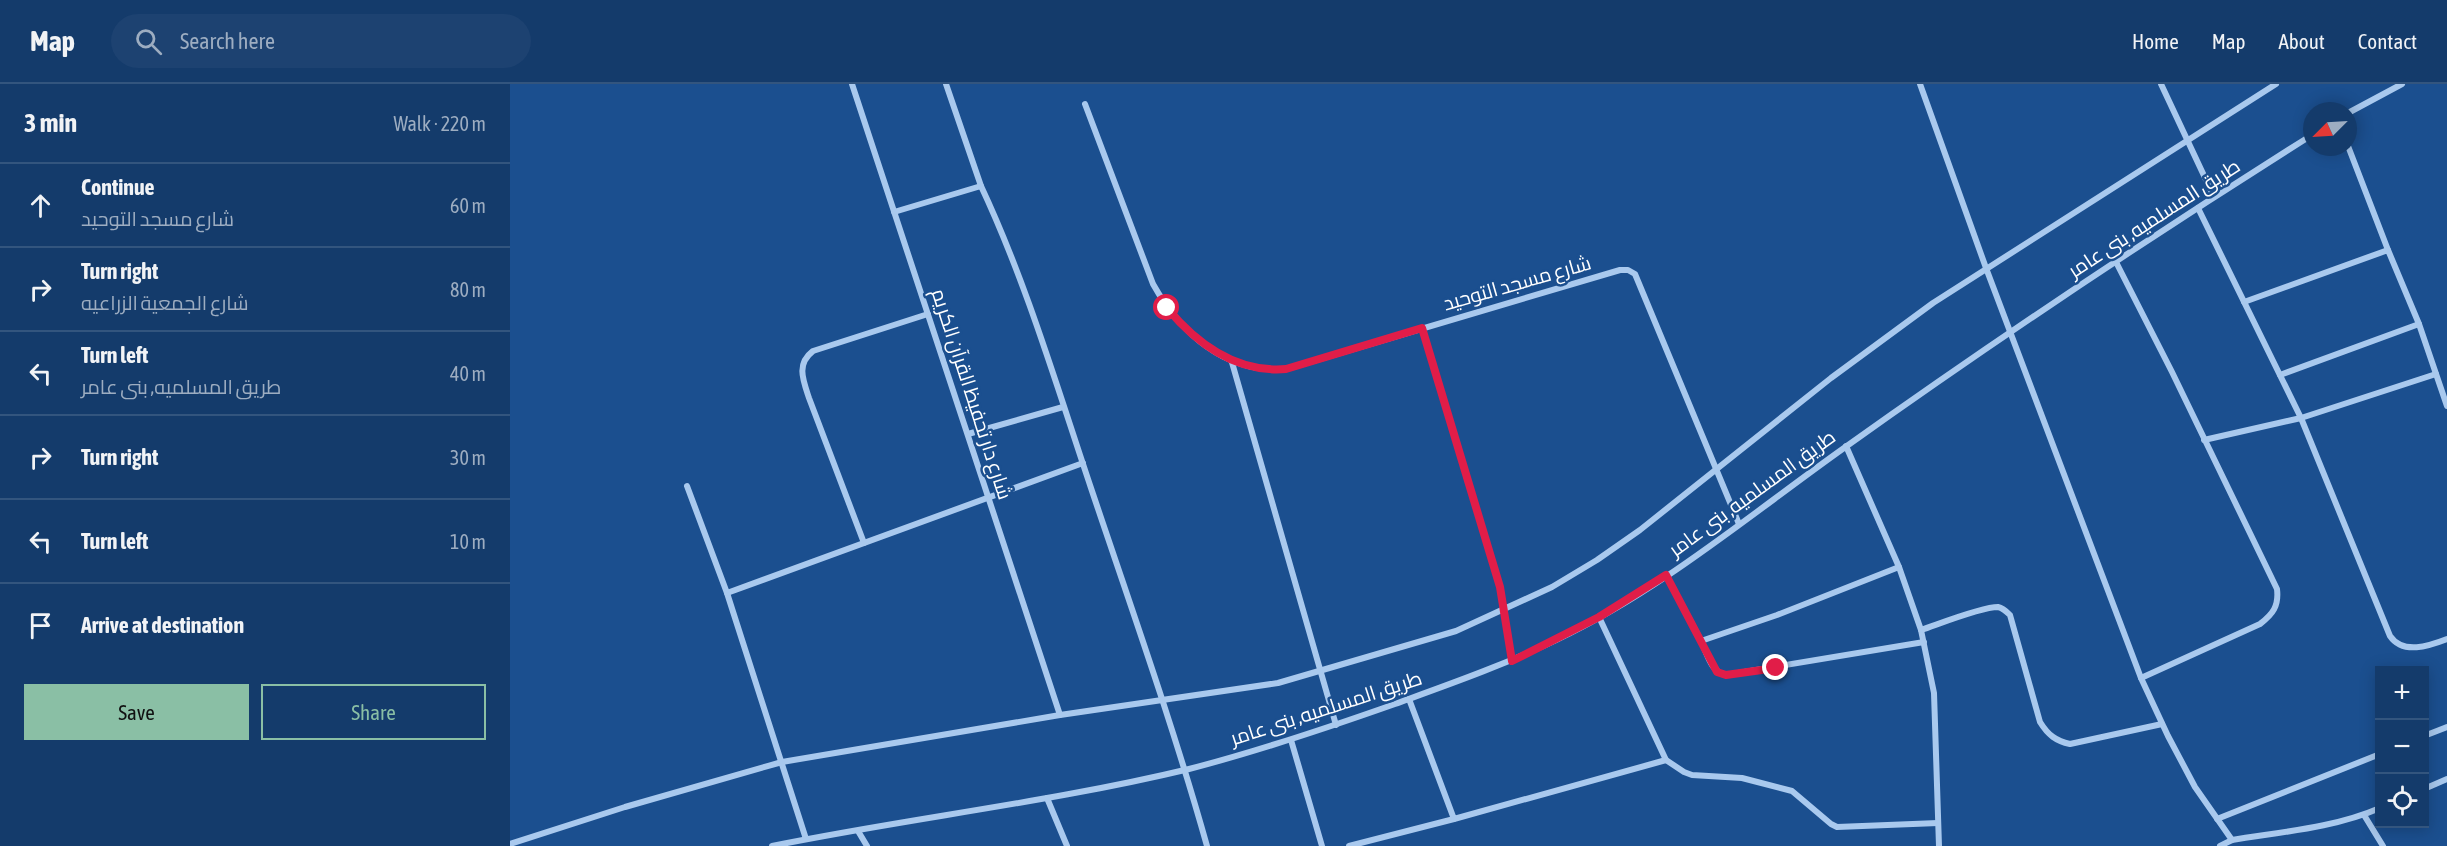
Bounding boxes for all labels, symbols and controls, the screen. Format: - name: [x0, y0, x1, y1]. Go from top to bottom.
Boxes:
- search box: [111, 14, 531, 68]
- text: Map: [30, 25, 75, 57]
- icon: search: [132, 25, 165, 58]
- text: Search here: [180, 28, 275, 54]
- text: Home: [2132, 29, 2179, 53]
- text: Map: [2212, 29, 2246, 53]
- text: About: [2279, 29, 2325, 53]
- text: Contact: [2358, 29, 2417, 53]
- north arrow: [2303, 102, 2357, 156]
- text: 3 min: [24, 108, 77, 138]
- text: Walk · 220 m: [394, 112, 486, 135]
- street label: طريق المسلميه, بنى عامر: [2063, 153, 2245, 284]
- text: Continue: [81, 174, 155, 200]
- icon: ahead: [24, 189, 57, 222]
- text: 60 m: [450, 194, 486, 217]
- text: شارع مسجد التوحيد: [81, 207, 234, 230]
- street label: شارع مسجد التوحيد: [1440, 250, 1594, 318]
- text: Turn right: [81, 258, 158, 284]
- icon: right: [24, 273, 57, 306]
- text: 80 m: [450, 278, 486, 301]
- street label: شارع دار تحفيظ القرآن الكريم: [925, 285, 1017, 503]
- text: شارع الجمعية الزراعيه: [81, 291, 249, 314]
- route start: [1153, 294, 1179, 320]
- text: Turn left: [81, 342, 148, 368]
- icon: left: [24, 357, 57, 390]
- text: 40 m: [450, 362, 486, 385]
- text: طريق المسلميه, بنى عامر: [81, 375, 281, 398]
- street label: طريق المسلميه, بنى عامر: [1663, 424, 1841, 563]
- icon: right: [24, 441, 57, 474]
- text: Turn right: [81, 444, 158, 470]
- text: 30 m: [450, 446, 486, 469]
- icon: left: [24, 525, 57, 558]
- text: Turn left: [81, 528, 148, 554]
- text: 10 m: [450, 530, 486, 553]
- icon: arrive: [24, 609, 57, 642]
- text: Arrive at destination: [81, 612, 244, 638]
- route end: [1762, 654, 1788, 680]
- street label: طريق المسلميه, بنى عامر: [1226, 666, 1425, 752]
- map controls: [2375, 666, 2429, 828]
- button: +: [2375, 666, 2429, 720]
- button: Save: [24, 684, 249, 740]
- button: Share: [261, 684, 486, 740]
- button: −: [2375, 720, 2429, 774]
- button: locate: [2375, 774, 2429, 828]

